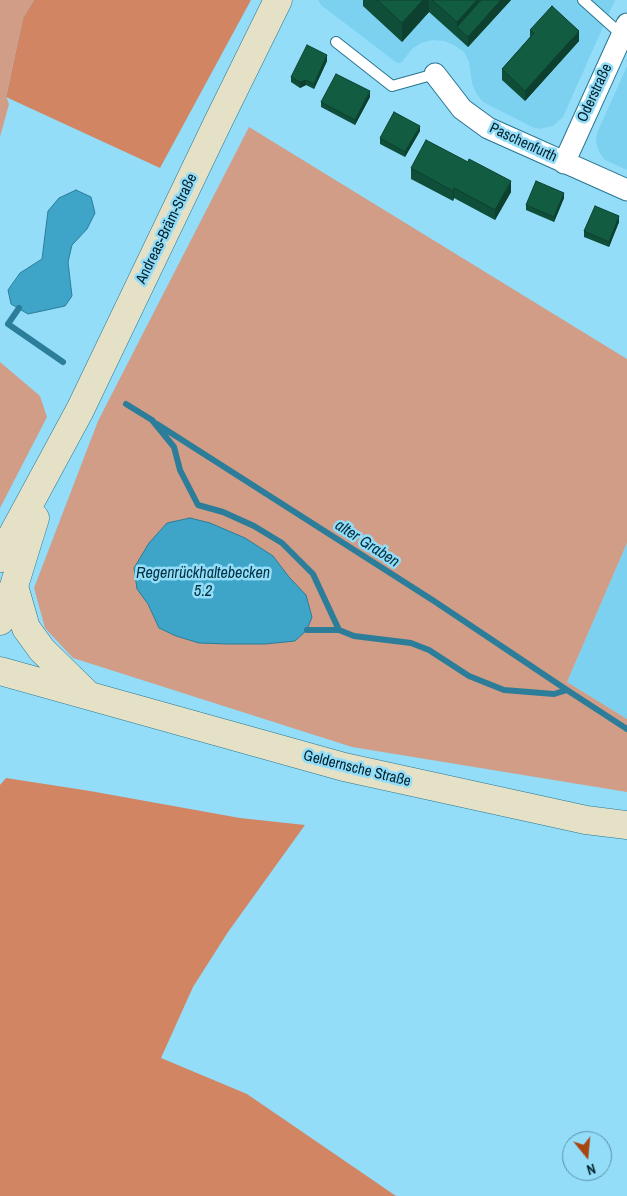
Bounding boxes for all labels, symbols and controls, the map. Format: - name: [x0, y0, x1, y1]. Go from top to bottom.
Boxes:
- street label: Oderstraße: [574, 61, 616, 125]
- street label: Paschenfurth: [486, 120, 560, 166]
- street label: Andreas-Bräm-Straße: [133, 171, 201, 287]
- water label: alter Graben: [331, 516, 403, 572]
- water label: Regenrückhaltebecken 5.2: [136, 564, 270, 602]
- street label: Geldernsche Straße: [301, 747, 413, 791]
- north arrow: [562, 1131, 612, 1181]
- text: N: [585, 1160, 598, 1179]

